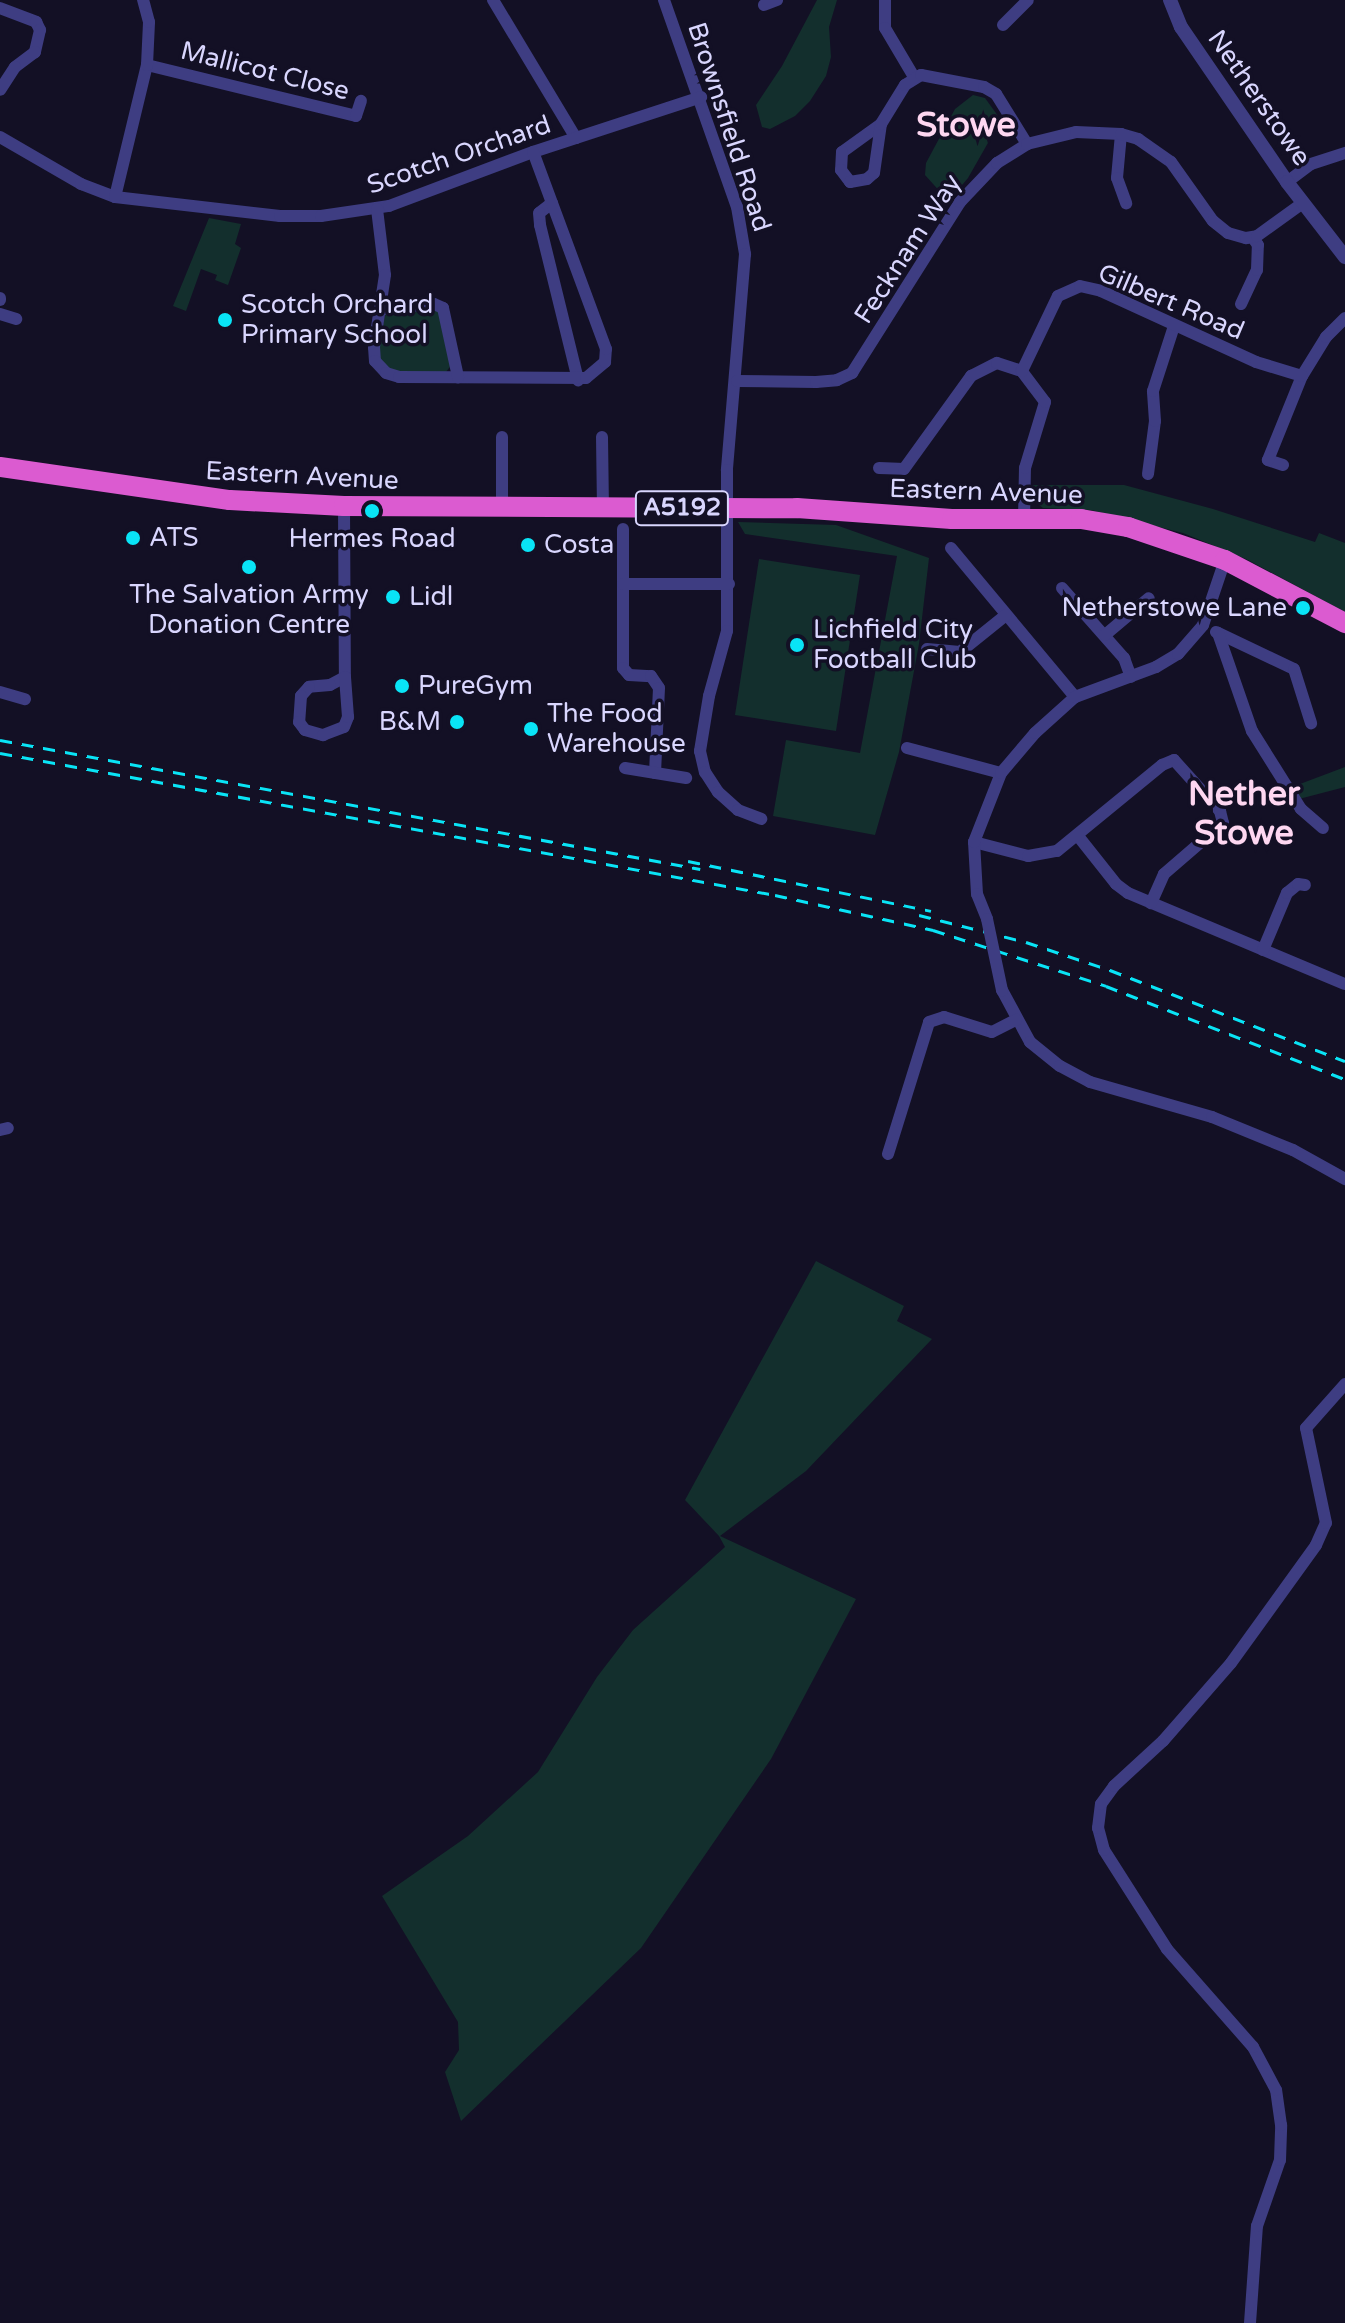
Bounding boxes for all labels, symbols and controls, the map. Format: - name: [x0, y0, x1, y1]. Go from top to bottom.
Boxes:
- street label: Brownsfield Road: [680, 18, 778, 236]
- street label: Netherstowe: [1201, 24, 1317, 172]
- street label: Mallicot Close: [177, 35, 353, 107]
- district label: Stowe: [916, 106, 1016, 146]
- street label: Scotch Orchard: [363, 109, 555, 201]
- street label: Fecknam Way: [848, 168, 968, 330]
- street label: Gilbert Road: [1093, 257, 1249, 347]
- place label: Scotch Orchard Primary School: [241, 289, 433, 350]
- marker: Scotch Orchard Primary School: [216, 311, 234, 329]
- street label: Eastern Avenue: [205, 455, 399, 497]
- street label: Eastern Avenue: [889, 473, 1083, 511]
- road number: A5192: [634, 488, 730, 528]
- marker: Hermes Road: [363, 502, 381, 520]
- place label: ATS: [149, 522, 199, 554]
- place label: Hermes Road: [288, 523, 456, 555]
- marker: ATS: [124, 529, 142, 547]
- place label: Costa: [544, 529, 614, 561]
- marker: Costa: [519, 536, 537, 554]
- marker: The Salvation Army Donation Centre: [240, 558, 258, 576]
- place label: The Salvation Army Donation Centre: [129, 579, 369, 640]
- place label: Lidl: [409, 581, 453, 613]
- marker: Lidl: [384, 588, 402, 606]
- place label: Netherstowe Lane: [1062, 592, 1287, 624]
- marker: Netherstowe Lane: [1294, 599, 1312, 617]
- place label: Lichfield City Football Club: [813, 614, 977, 676]
- marker: Lichfield City Football Club: [788, 636, 806, 654]
- place label: PureGym: [418, 670, 533, 702]
- marker: PureGym: [393, 677, 411, 695]
- place label: The Food Warehouse: [547, 698, 686, 760]
- place label: B&M: [379, 706, 441, 738]
- marker: B&M: [448, 713, 466, 731]
- marker: The Food Warehouse: [522, 720, 540, 738]
- district label: Nether Stowe: [1188, 774, 1300, 854]

